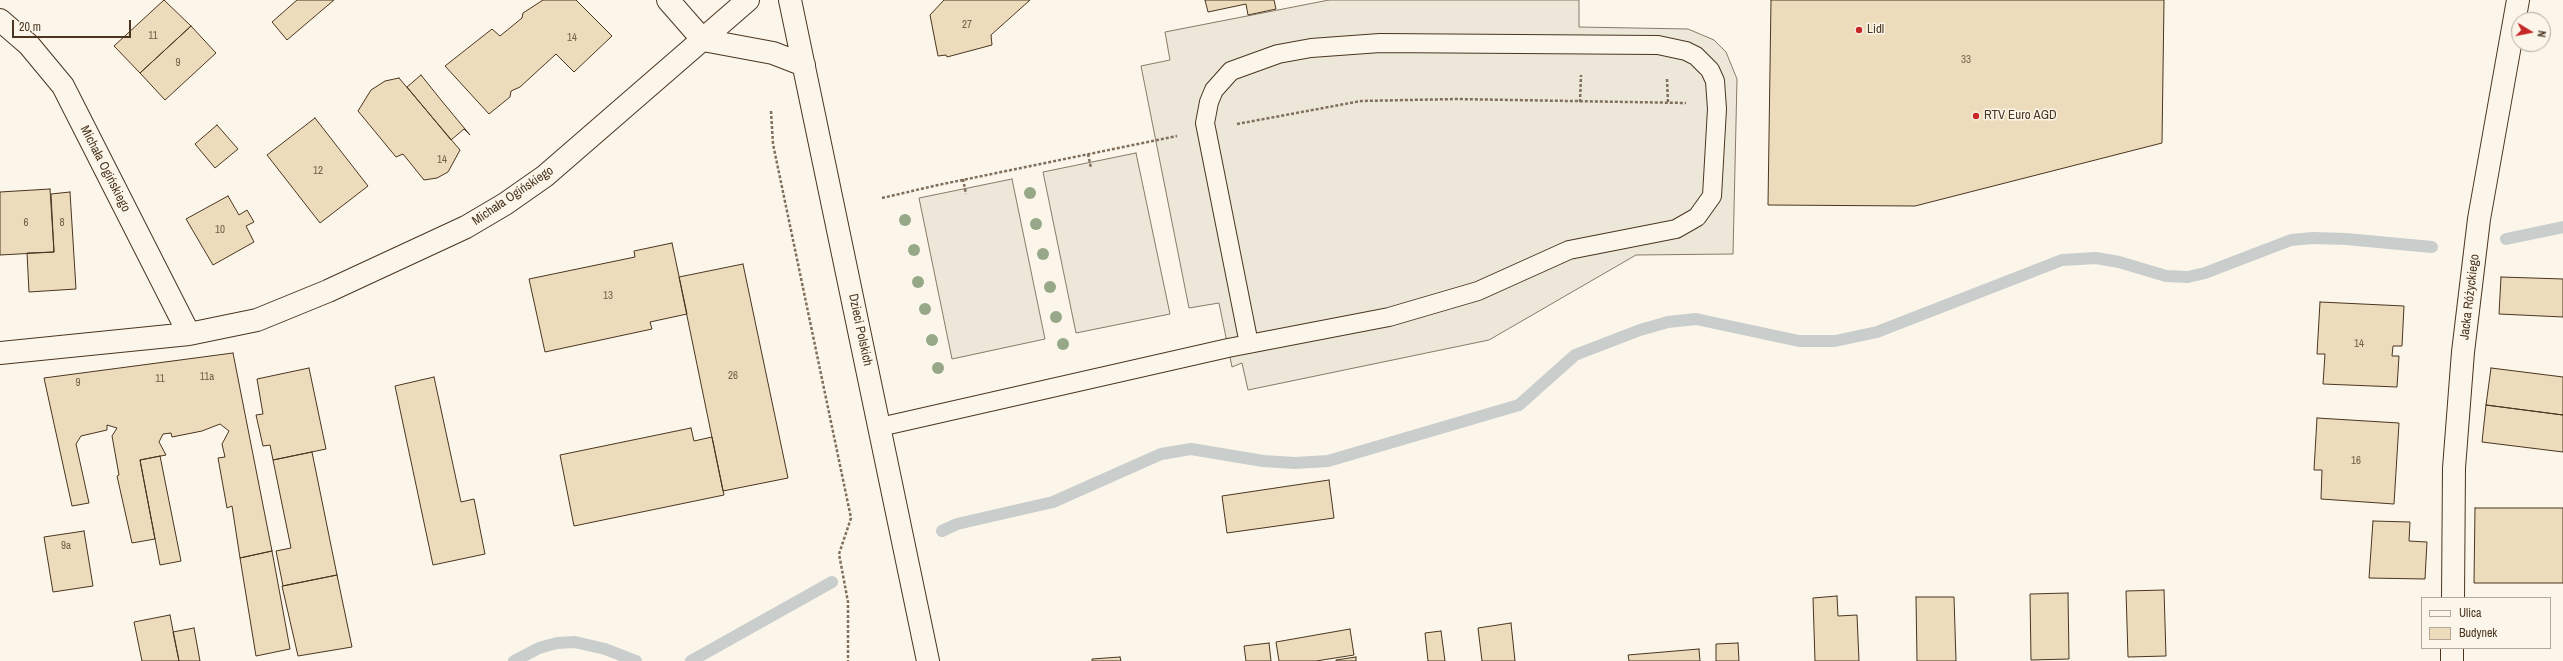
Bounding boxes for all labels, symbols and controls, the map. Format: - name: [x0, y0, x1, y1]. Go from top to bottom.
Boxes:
- scale bar: [14, 12, 133, 38]
- north arrow: [2511, 12, 2551, 52]
- house number: 27: [962, 18, 972, 32]
- text: 20 m: [19, 19, 41, 35]
- place label: Lidl: [1867, 22, 1884, 38]
- marker: Lidl: [1854, 25, 1864, 35]
- house number: 11: [148, 29, 158, 43]
- text: N: [2534, 29, 2549, 38]
- house number: 14: [567, 31, 577, 45]
- house number: 33: [1961, 53, 1971, 67]
- house number: 9: [175, 56, 181, 70]
- place label: RTV Euro AGD: [1984, 108, 2057, 124]
- marker: RTV Euro AGD: [1971, 111, 1981, 121]
- street label: Michała Ogińskiego: [77, 123, 133, 215]
- house number: 14: [437, 153, 447, 167]
- street label: Michała Ogińskiego: [469, 163, 557, 229]
- house number: 12: [313, 164, 323, 178]
- house number: 6: [23, 216, 29, 230]
- house number: 8: [59, 216, 65, 230]
- house number: 10: [215, 223, 225, 237]
- street label: Jacka Różyckiego: [2457, 253, 2483, 341]
- house number: 13: [603, 289, 613, 303]
- street label: Dzieci Polskich: [845, 292, 875, 368]
- house number: 14: [2354, 337, 2364, 351]
- house number: 26: [728, 369, 738, 383]
- house number: 11a: [200, 370, 214, 384]
- house number: 11: [155, 372, 165, 386]
- house number: 9: [75, 376, 81, 390]
- house number: 16: [2351, 454, 2361, 468]
- house number: 9a: [61, 539, 71, 553]
- legend: [2421, 597, 2551, 649]
- text: Ulica: [2459, 605, 2481, 621]
- text: Budynek: [2459, 625, 2497, 641]

